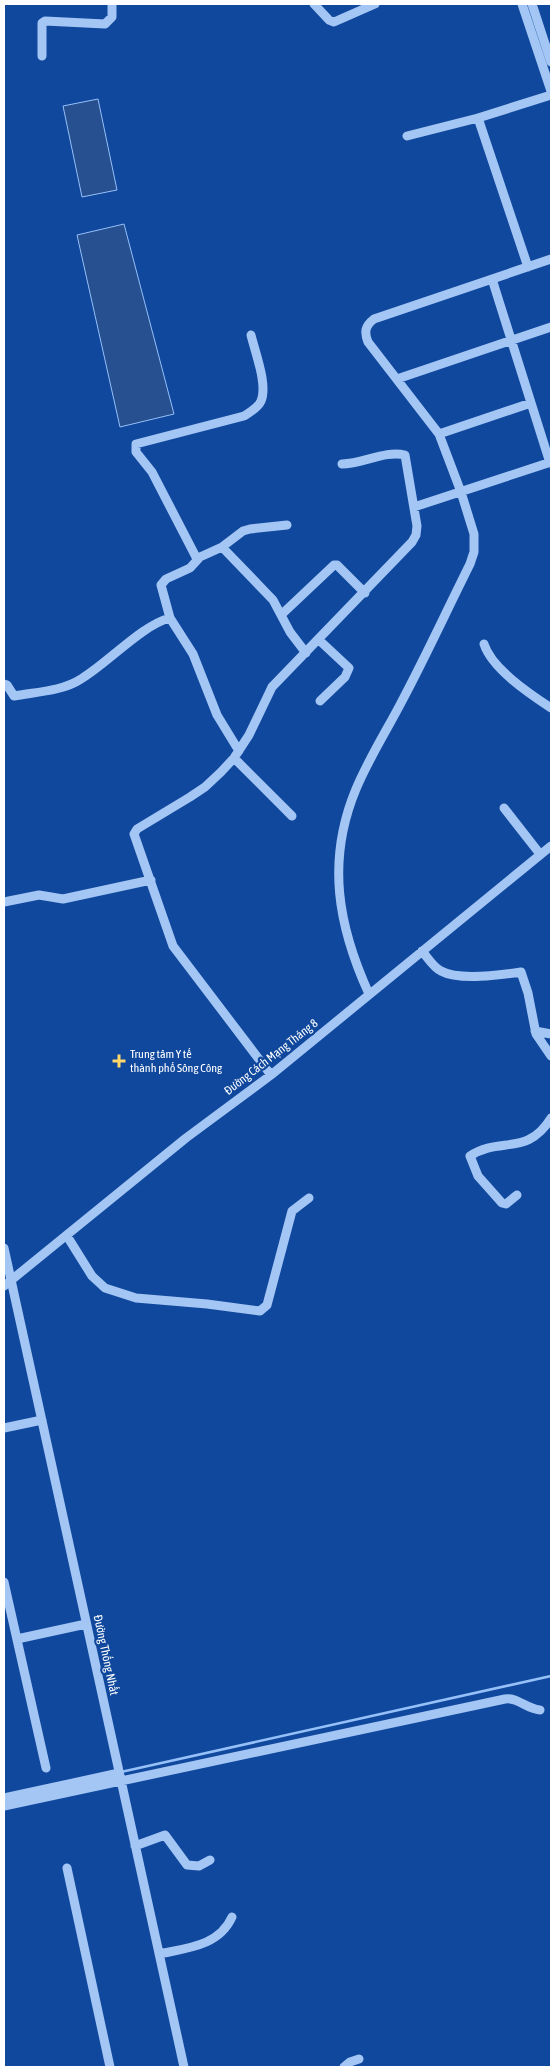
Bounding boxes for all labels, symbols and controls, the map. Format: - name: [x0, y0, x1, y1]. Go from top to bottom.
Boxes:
- street label: Đường Cách Mạng Tháng 8: [222, 1016, 321, 1098]
- place label: Trung tâm Y tế thành phố Sông Công: [130, 1047, 223, 1075]
- marker: Trung tâm Y tế thành phố Sông Công: [112, 1054, 126, 1068]
- street label: Đường Thống Nhất: [91, 1614, 121, 1697]

